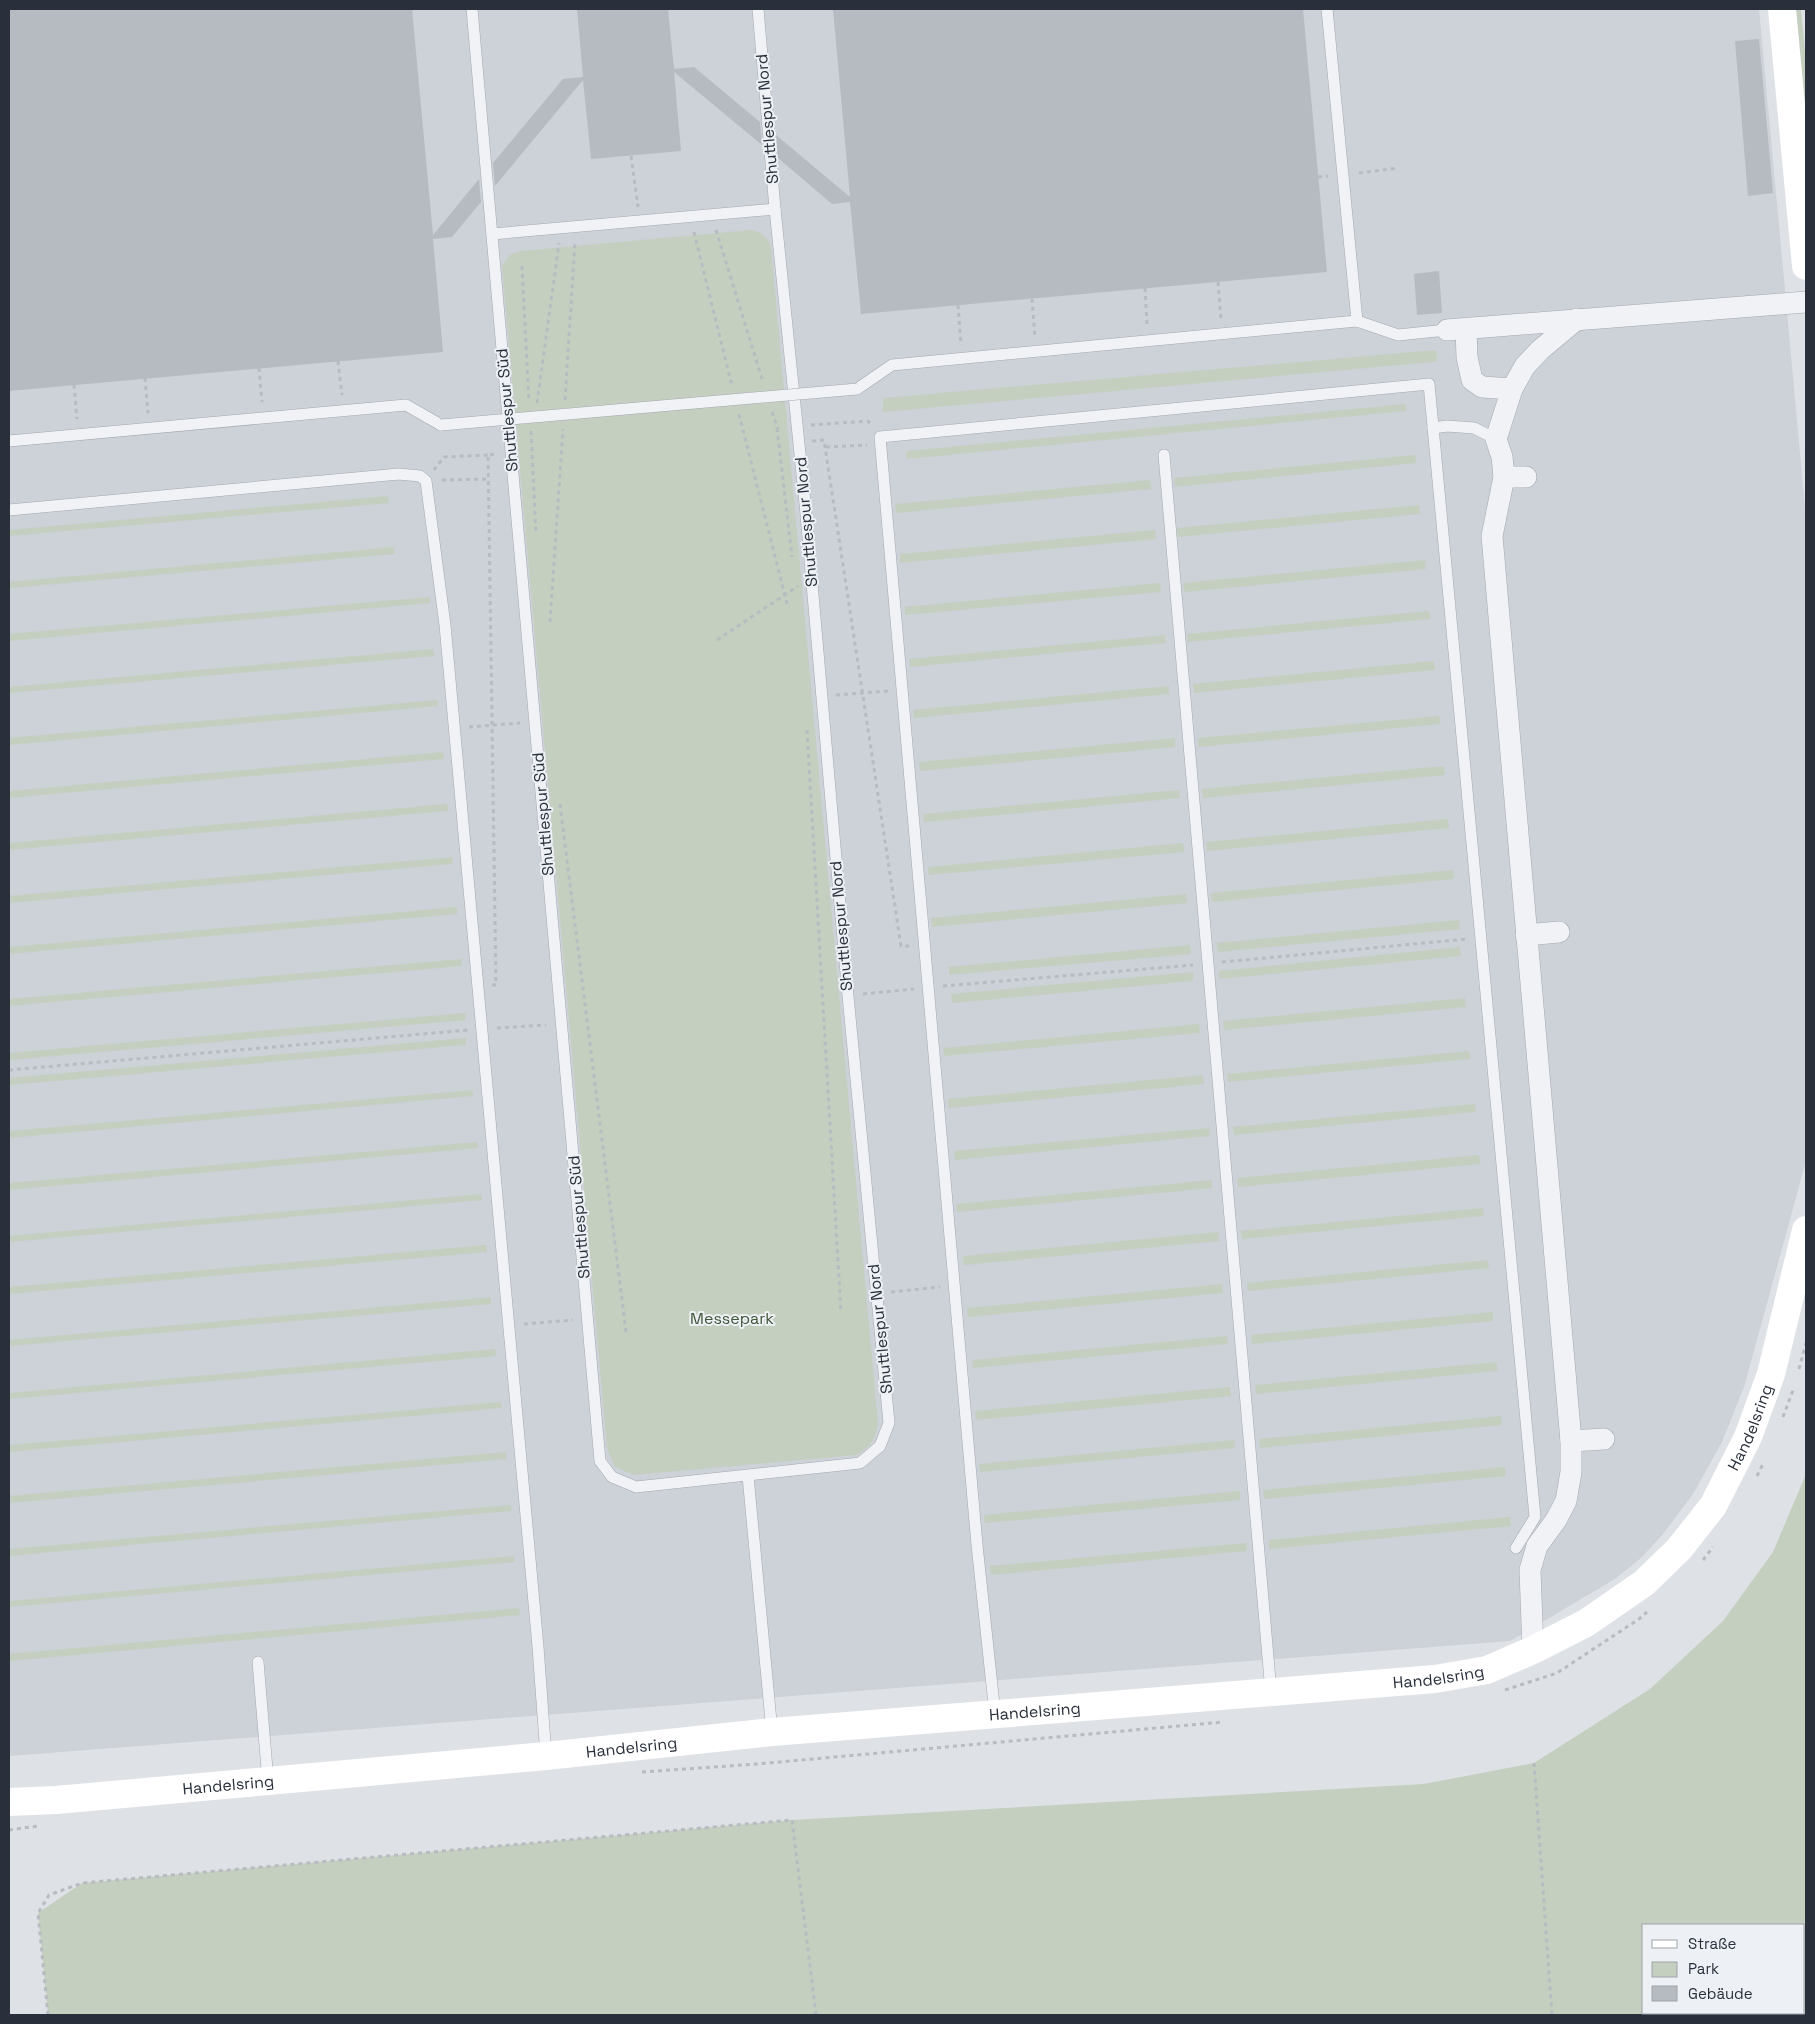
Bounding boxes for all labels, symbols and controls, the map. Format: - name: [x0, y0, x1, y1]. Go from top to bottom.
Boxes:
- street label: Shuttlespur Nord: [751, 53, 783, 185]
- street label: Shuttlespur Süd: [491, 347, 523, 473]
- street label: Shuttlespur Nord: [790, 456, 822, 588]
- street label: Shuttlespur Süd: [527, 751, 559, 877]
- street label: Shuttlespur Nord: [825, 860, 857, 992]
- street label: Shuttlespur Süd: [563, 1154, 595, 1280]
- street label: Shuttlespur Nord: [863, 1263, 897, 1395]
- park label: Messepark: [690, 1308, 774, 1329]
- street label: Handelsring: [1722, 1381, 1777, 1474]
- street label: Handelsring: [1392, 1660, 1486, 1693]
- street label: Handelsring: [988, 1697, 1081, 1725]
- street label: Handelsring: [585, 1732, 678, 1762]
- street label: Handelsring: [182, 1770, 275, 1799]
- legend: [1642, 1924, 1805, 2014]
- text: Straße: [1688, 1934, 1737, 1953]
- text: Park: [1688, 1959, 1719, 1978]
- text: Gebäude: [1688, 1984, 1753, 2003]

